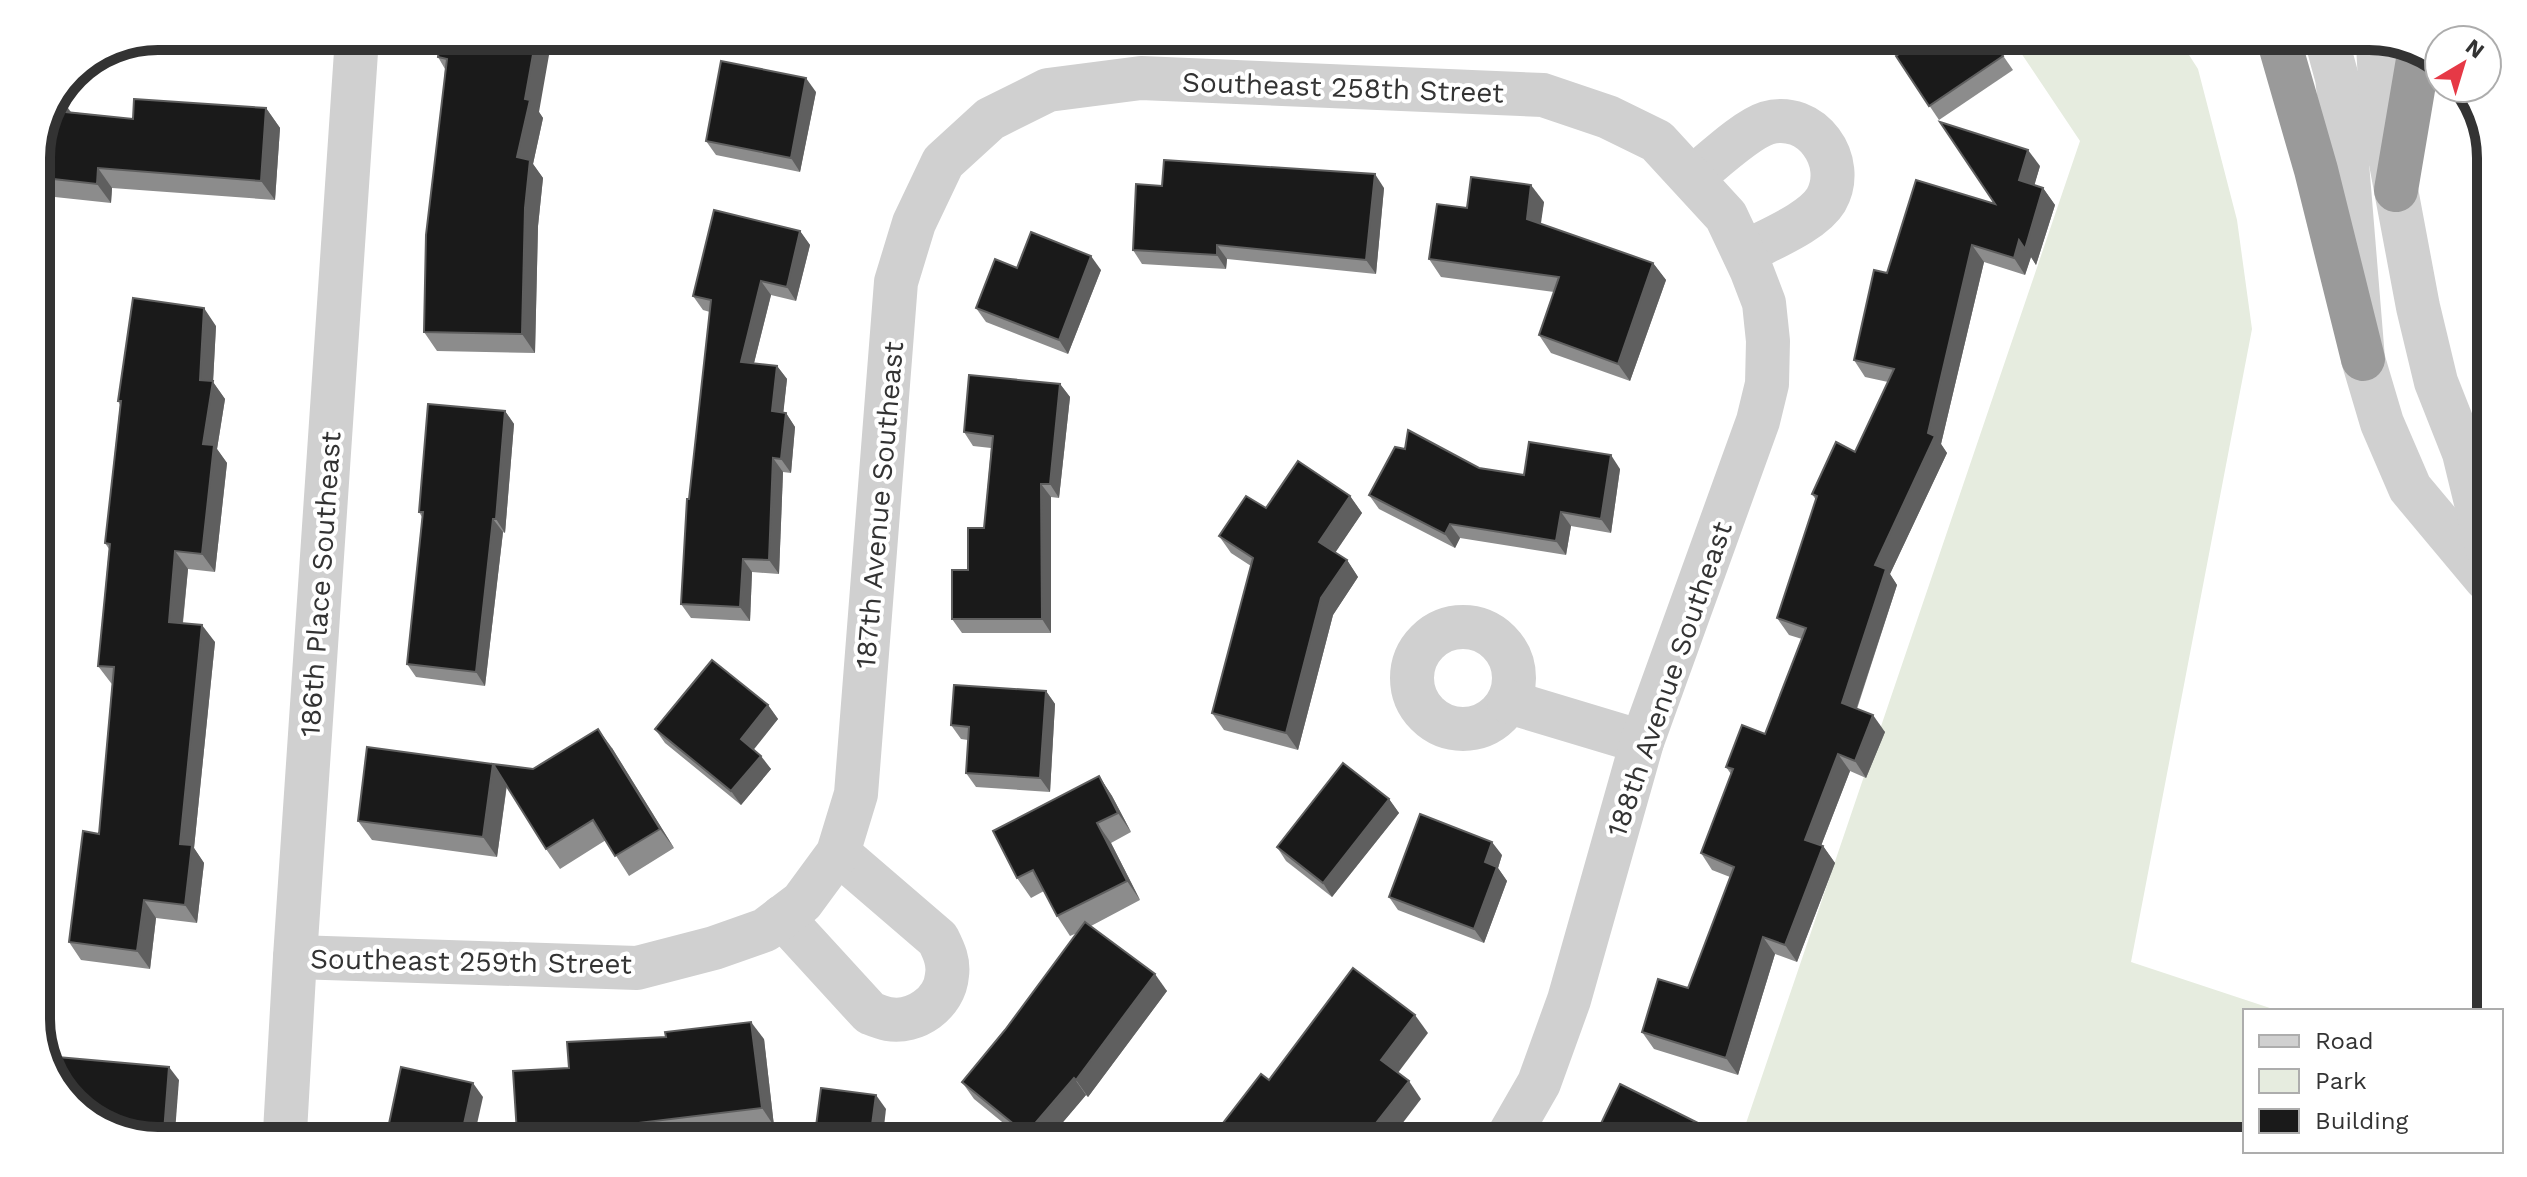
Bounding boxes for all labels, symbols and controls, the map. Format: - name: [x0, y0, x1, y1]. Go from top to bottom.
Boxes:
- north arrow: [2423, 24, 2503, 104]
- text: N: [2461, 34, 2489, 64]
- street label: Southeast 258th Street: [1182, 65, 1505, 110]
- street label: 187th Avenue Southeast: [849, 340, 910, 670]
- street label: 186th Place Southeast: [293, 430, 348, 738]
- street label: 188th Avenue Southeast: [1600, 517, 1739, 841]
- street label: Southeast 259th Street: [310, 942, 632, 981]
- legend: [2243, 1009, 2503, 1153]
- text: Road: [2315, 1027, 2374, 1055]
- text: Park: [2315, 1067, 2367, 1095]
- text: Building: [2315, 1107, 2408, 1135]

